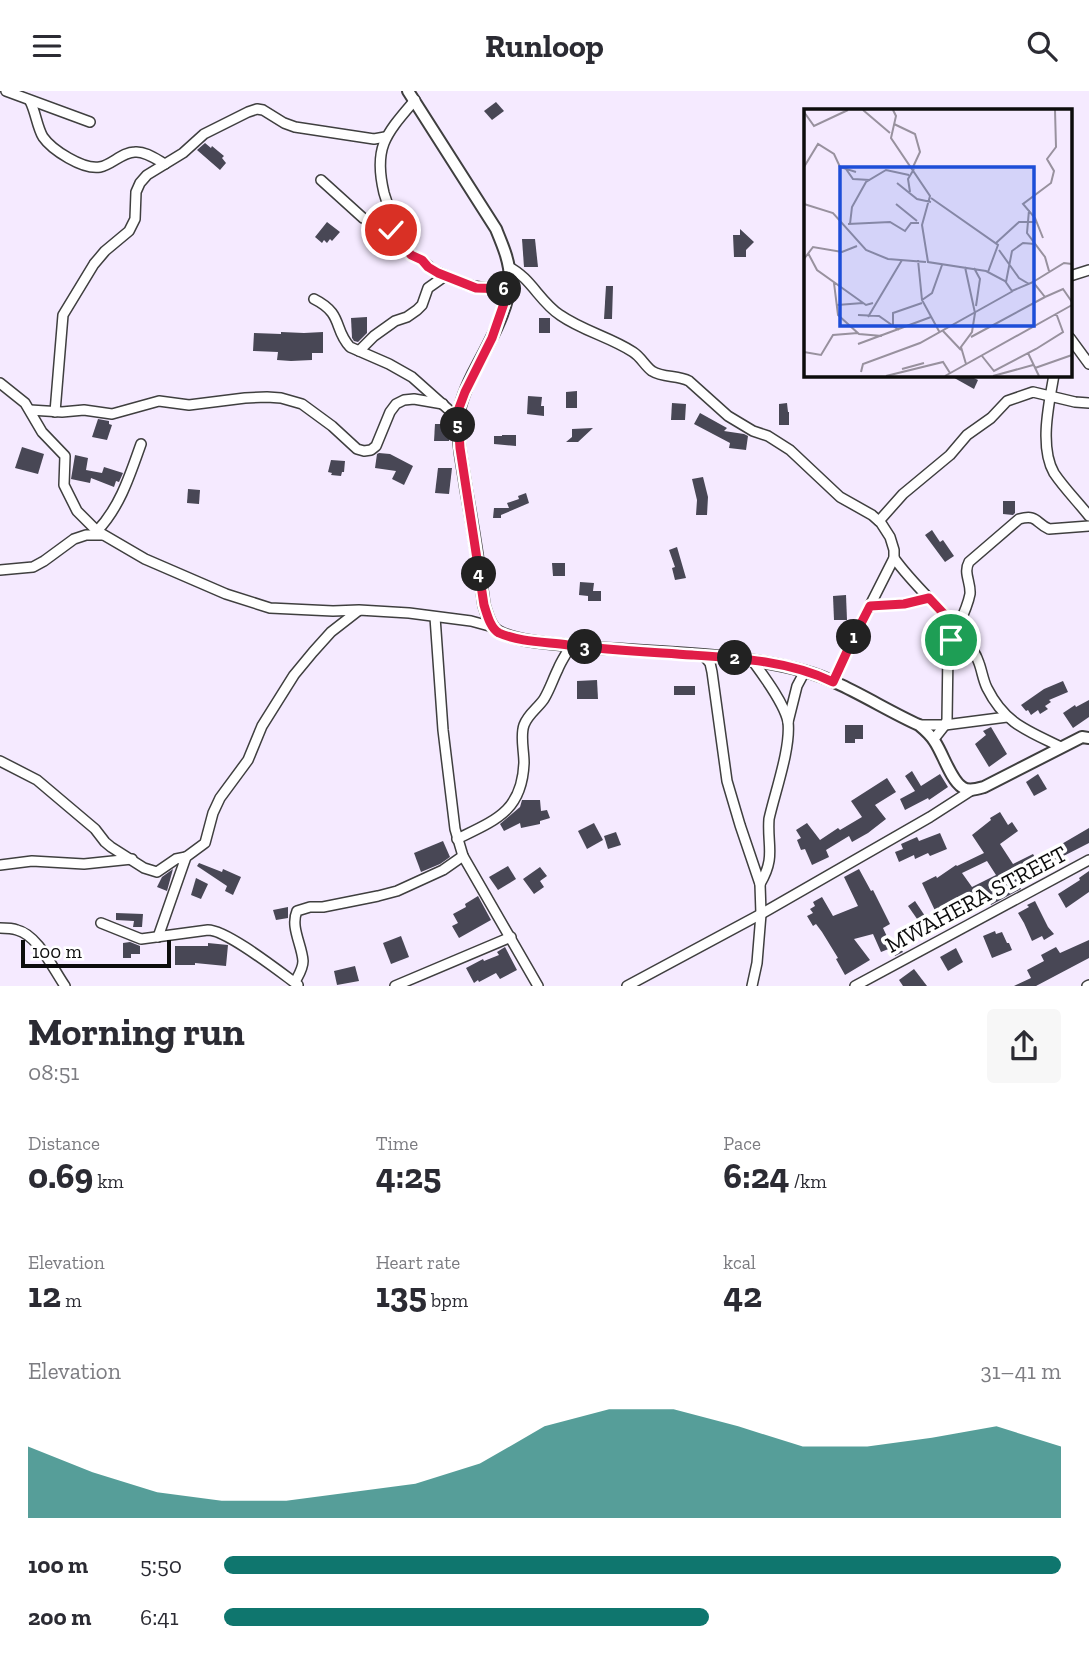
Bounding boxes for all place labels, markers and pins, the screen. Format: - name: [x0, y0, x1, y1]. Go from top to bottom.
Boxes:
- pin: [361, 200, 421, 260]
- pin: 6: [486, 271, 522, 307]
- pin: 5: [440, 407, 476, 443]
- pin: 4: [462, 557, 496, 591]
- pin: [921, 610, 981, 670]
- pin: 1: [836, 619, 872, 655]
- pin: 3: [568, 629, 602, 665]
- pin: 2: [718, 641, 752, 675]

